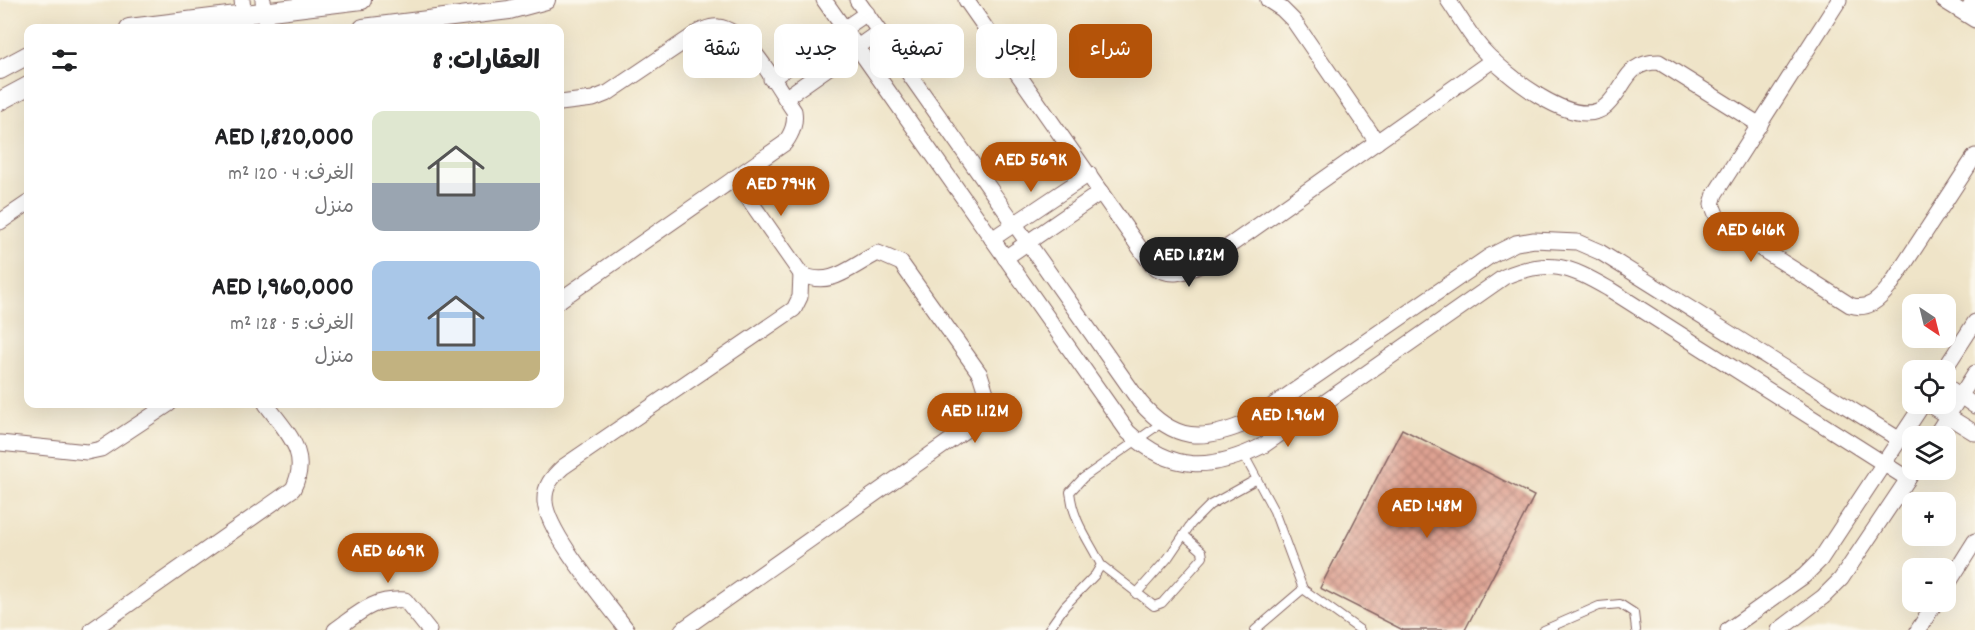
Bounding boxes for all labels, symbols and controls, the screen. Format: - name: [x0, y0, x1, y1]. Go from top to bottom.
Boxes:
- chip: شقة: [683, 24, 762, 78]
- chip: جديد: [774, 24, 858, 78]
- chip: تصفية: [870, 24, 964, 78]
- chip: إيجار: [976, 24, 1057, 78]
- chip: شراء: [1069, 24, 1152, 78]
- icon: filters: [48, 44, 81, 77]
- text: العقارات: 8: [432, 44, 540, 81]
- text: AED 1,820,000: [215, 120, 354, 157]
- icon: home: [420, 135, 492, 207]
- pin: AED 569K: [969, 142, 1093, 193]
- text: AED 569K: [995, 147, 1067, 175]
- text: الغرف: 4 · 120 m²: [228, 161, 354, 189]
- pin: AED 794K: [719, 166, 843, 217]
- text: AED 794K: [746, 171, 816, 199]
- text: منزل: [315, 194, 354, 222]
- pin: AED 616K: [1689, 212, 1813, 263]
- text: AED 616K: [1717, 217, 1785, 245]
- pin: AED 1.82M: [1120, 237, 1258, 288]
- text: AED 1.82M: [1153, 242, 1225, 270]
- text: AED 1,960,000: [212, 270, 354, 307]
- icon: home: [420, 285, 492, 357]
- north arrow: [1902, 294, 1956, 348]
- map controls: [1902, 294, 1956, 612]
- text: الغرف: 5 · 128 m²: [230, 311, 354, 339]
- text: منزل: [315, 344, 354, 372]
- button: locate: [1902, 360, 1956, 414]
- pin: AED 1.12M: [906, 393, 1044, 444]
- pin: AED 1.96M: [1219, 397, 1357, 448]
- text: AED 1.12M: [941, 398, 1009, 426]
- text: AED 1.96M: [1251, 402, 1325, 430]
- button: layers: [1902, 426, 1956, 480]
- pin: AED 1.48M: [1358, 488, 1496, 539]
- button: +: [1902, 492, 1956, 546]
- text: AED 1.48M: [1392, 493, 1462, 521]
- pin: AED 669K: [326, 533, 450, 584]
- text: AED 669K: [352, 538, 424, 566]
- button: −: [1902, 558, 1956, 612]

